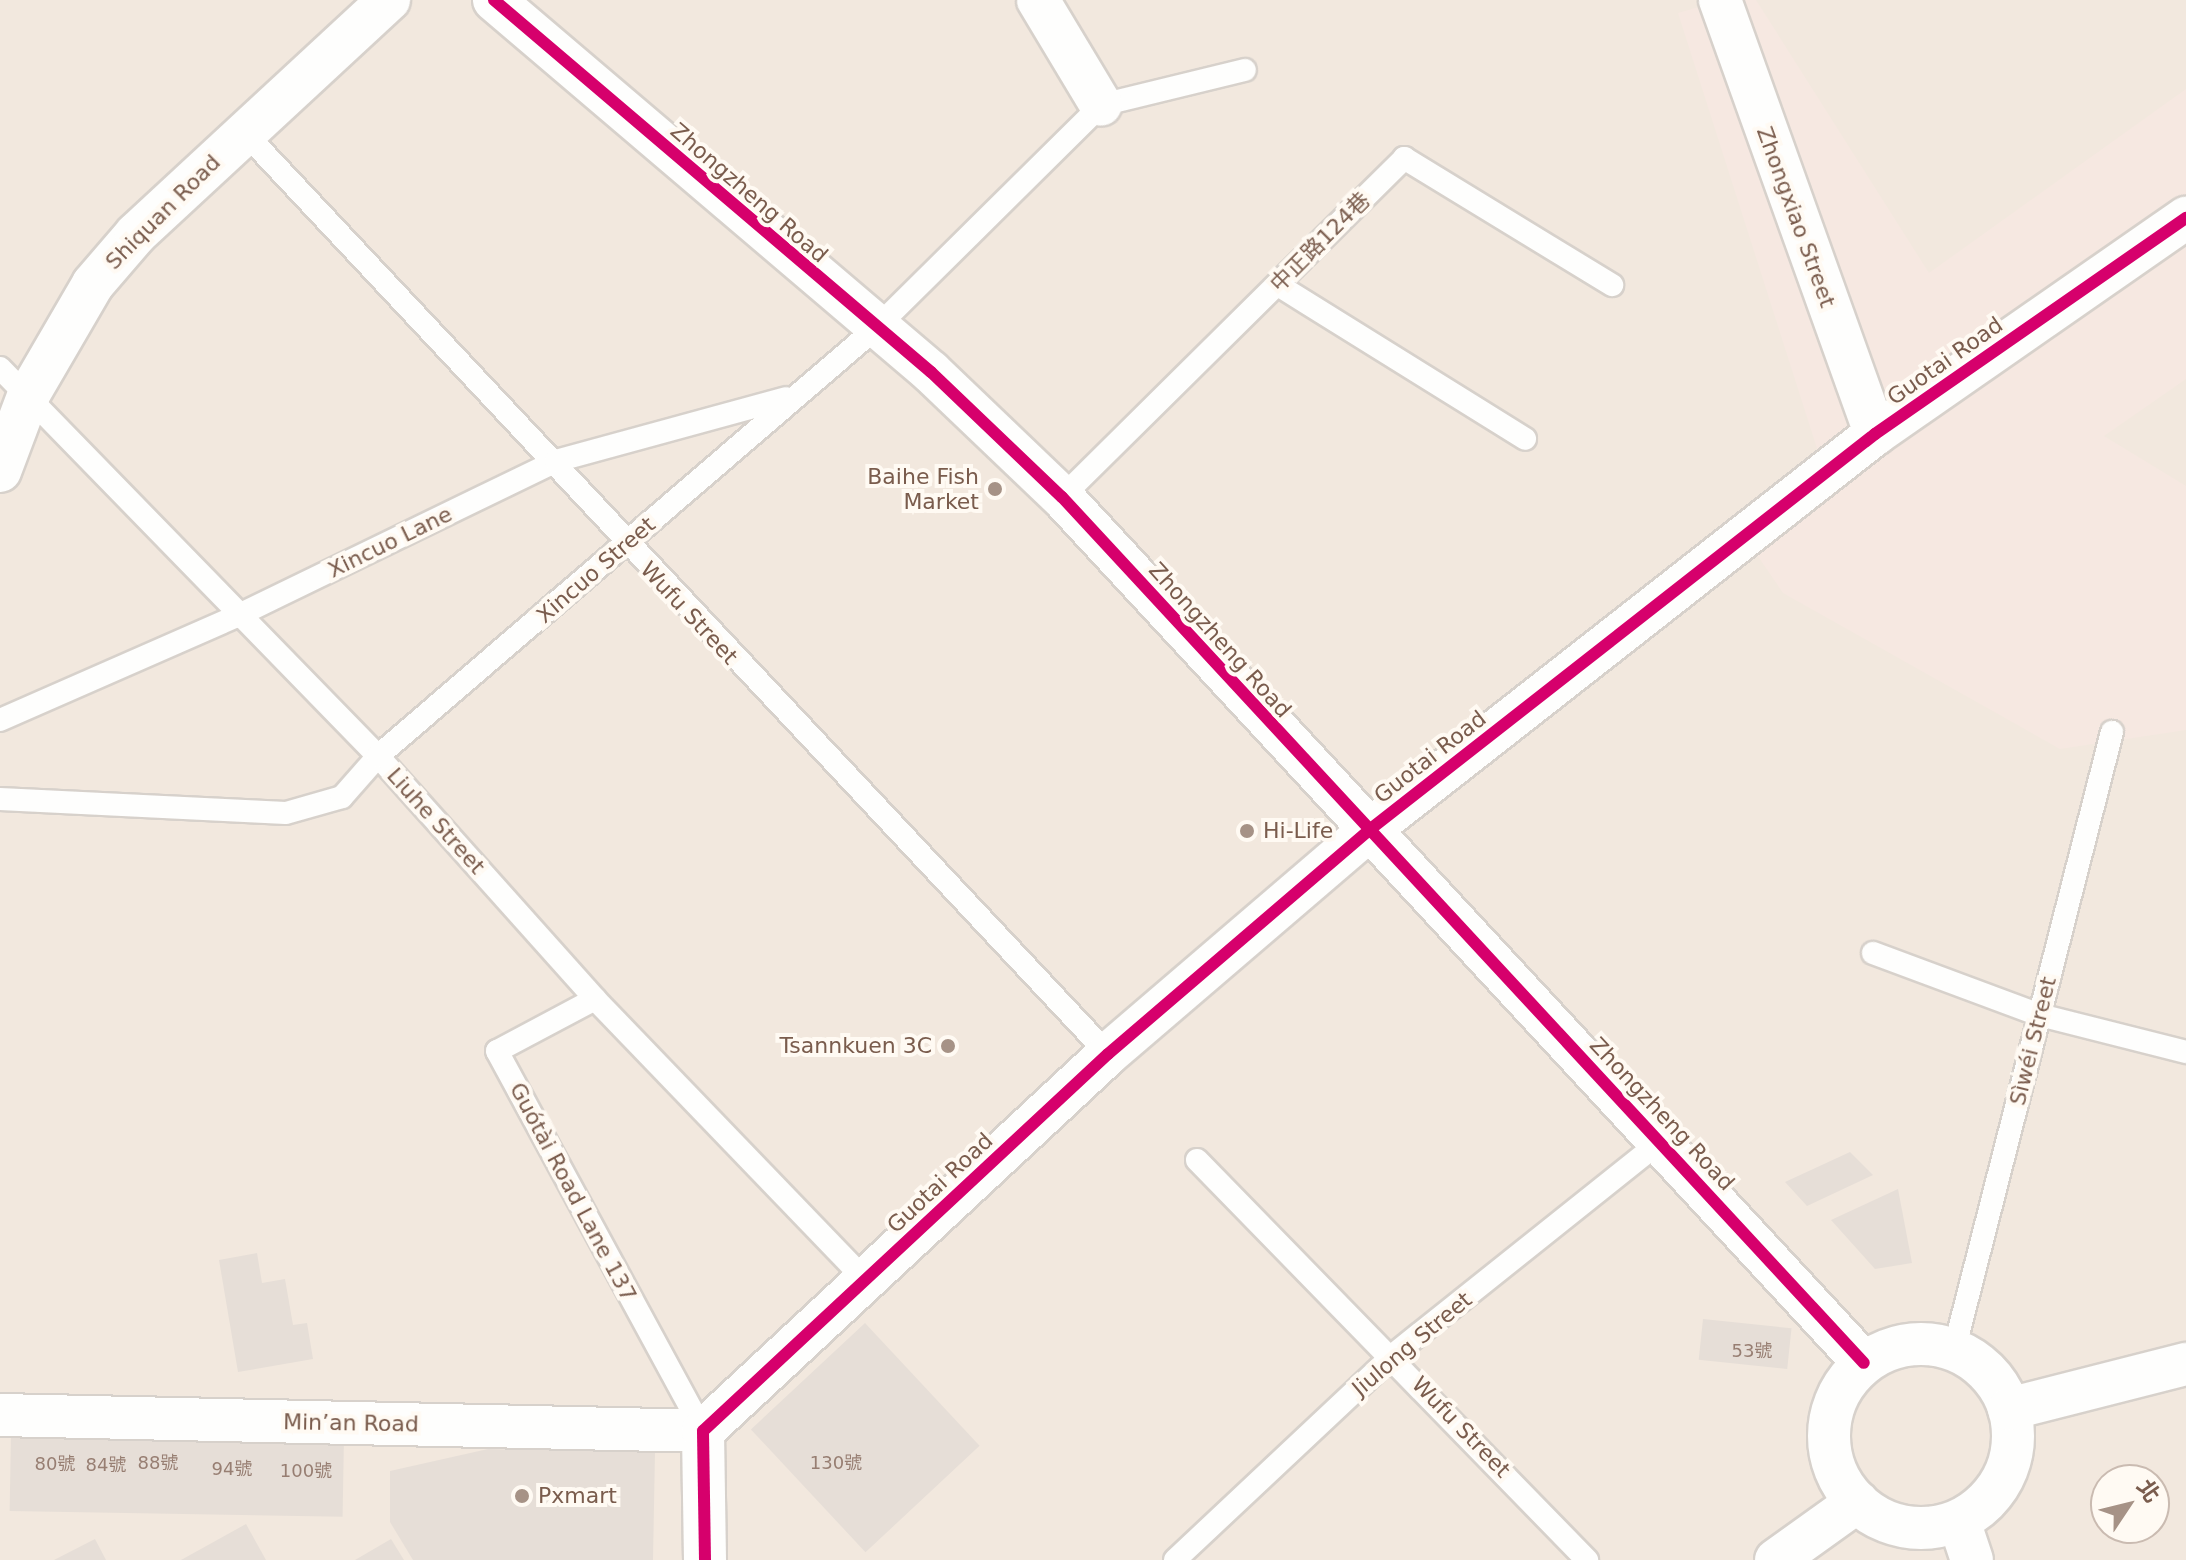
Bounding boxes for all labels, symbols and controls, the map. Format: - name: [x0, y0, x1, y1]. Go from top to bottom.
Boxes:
- street label: Zhongzheng Road: [665, 118, 833, 268]
- street label: Zhongxiao Street: [1751, 123, 1841, 311]
- street label: Shiquan Road: [100, 149, 226, 275]
- street label: 中正路124巷: [1265, 187, 1375, 297]
- street label: Guotai Road: [1882, 312, 2008, 410]
- place label: Baihe Fish Market: [867, 463, 979, 514]
- marker: Baihe Fish Market: [986, 480, 1004, 498]
- street label: Xincuo Lane: [324, 501, 456, 583]
- street label: Xincuo Street: [531, 511, 661, 629]
- street label: Wufu Street: [635, 556, 743, 670]
- street label: Zhongzheng Road: [1143, 557, 1297, 723]
- street label: Guotai Road: [1369, 705, 1491, 809]
- street label: Liuhe Street: [381, 763, 491, 879]
- place label: Hi-Life: [1263, 818, 1333, 844]
- marker: Hi-Life: [1238, 822, 1256, 840]
- street label: Sìwéi Street: [2004, 974, 2062, 1108]
- street label: Zhongzheng Road: [1584, 1032, 1740, 1196]
- place label: Tsannkuen 3C: [780, 1033, 932, 1059]
- marker: Tsannkuen 3C: [939, 1037, 957, 1055]
- street label: Guótài Road Lane 137: [504, 1078, 642, 1306]
- street label: Guotai Road: [882, 1127, 998, 1239]
- street label: Jiulong Street: [1347, 1286, 1477, 1402]
- house number: 53號: [1732, 1340, 1772, 1362]
- street label: Wufu Street: [1406, 1371, 1516, 1483]
- street label: Min’an Road: [283, 1409, 419, 1437]
- house number: 88號: [138, 1452, 178, 1474]
- house number: 130號: [810, 1452, 862, 1474]
- house number: 80號: [35, 1453, 75, 1475]
- house number: 84號: [86, 1454, 126, 1476]
- house number: 94號: [212, 1458, 252, 1480]
- house number: 100號: [280, 1460, 332, 1482]
- north arrow: [2090, 1464, 2170, 1544]
- text: 北: [2132, 1475, 2165, 1507]
- place label: Pxmart: [538, 1483, 617, 1509]
- marker: Pxmart: [513, 1487, 531, 1505]

